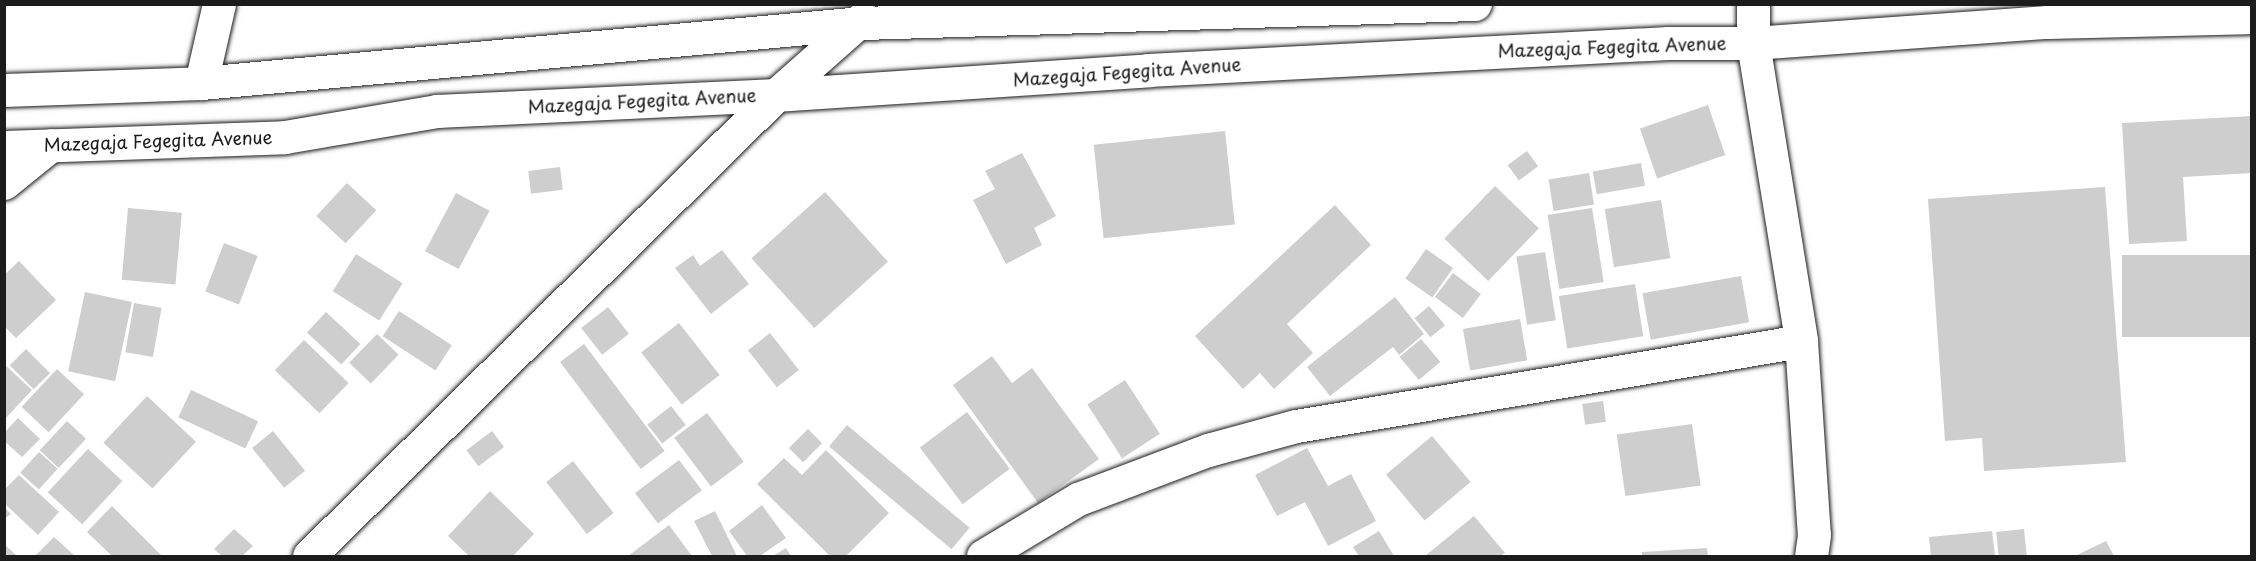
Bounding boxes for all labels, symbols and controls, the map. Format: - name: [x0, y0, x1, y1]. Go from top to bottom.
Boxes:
- street label: Mazegaja Fegegita Avenue: [1497, 32, 1727, 62]
- street label: Mazegaja Fegegita Avenue: [1011, 53, 1243, 91]
- street label: Mazegaja Fegegita Avenue: [527, 84, 757, 118]
- street label: Mazegaja Fegegita Avenue: [43, 126, 273, 156]

